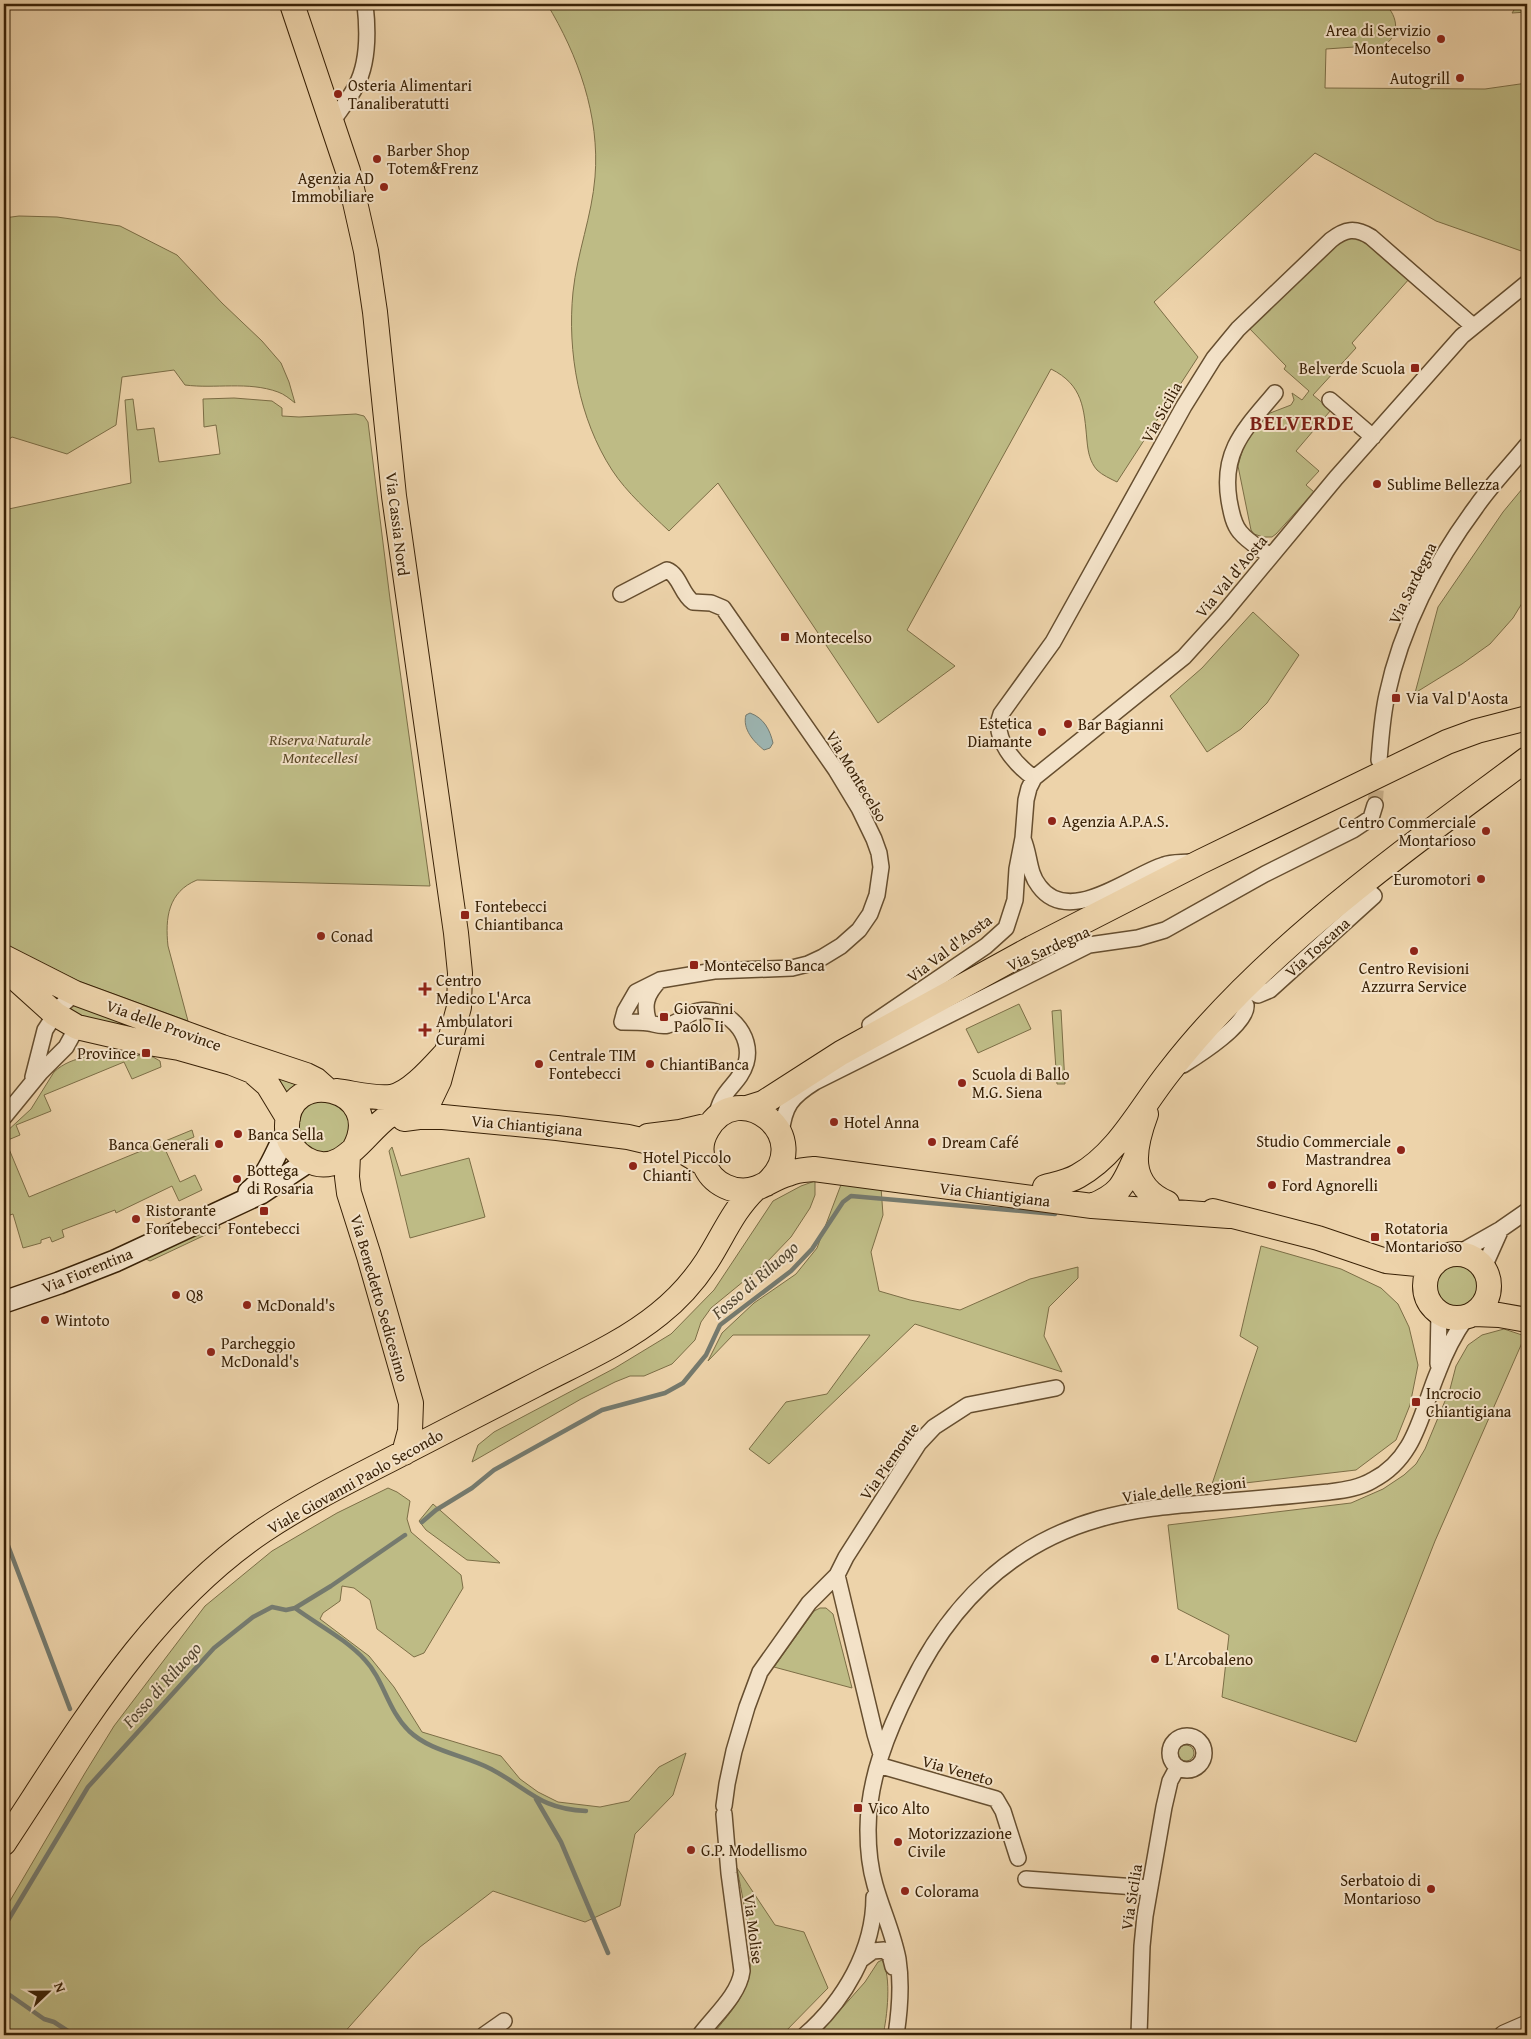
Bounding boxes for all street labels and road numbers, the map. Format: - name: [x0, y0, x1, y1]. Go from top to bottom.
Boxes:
- street label: Via Sicilia: [1134, 377, 1188, 447]
- street label: Via Cassia Nord: [380, 471, 416, 578]
- street label: Via Val d'Aosta: [1189, 529, 1273, 622]
- street label: Via Sardegna: [1382, 538, 1442, 628]
- street label: Via Montecelso: [820, 726, 894, 826]
- street label: Via Val d'Aosta: [901, 908, 997, 988]
- street label: Via Toscana: [1279, 911, 1355, 983]
- street label: Via Sardegna: [1003, 919, 1094, 977]
- street label: Via delle Province: [104, 995, 224, 1055]
- street label: Via Chiantigiana: [470, 1108, 584, 1142]
- street label: Via Chiantigiana: [938, 1175, 1052, 1213]
- street label: Via Benedetto Sedicesimo: [345, 1211, 415, 1385]
- street label: Via Fiorentina: [38, 1241, 136, 1299]
- street label: Via Piemonte: [853, 1417, 925, 1505]
- street label: Viale Giovanni Paolo Secondo: [263, 1423, 447, 1539]
- street label: Viale delle Regioni: [1121, 1469, 1248, 1509]
- street label: Via Veneto: [919, 1748, 997, 1792]
- street label: Via Sicilia: [1114, 1862, 1148, 1932]
- street label: Via Molise: [738, 1893, 770, 1965]

